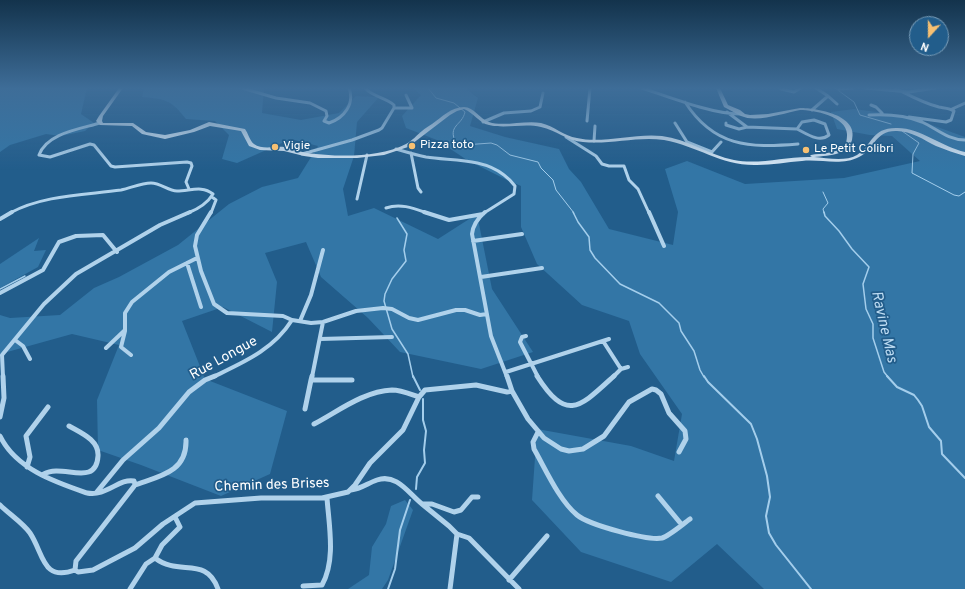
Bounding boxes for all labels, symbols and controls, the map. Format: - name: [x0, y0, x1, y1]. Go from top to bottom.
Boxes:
- north arrow: [909, 16, 949, 56]
- text: N: [919, 38, 931, 54]
- place label: Pizza toto: [420, 139, 474, 153]
- place label: Vigie: [283, 140, 310, 154]
- marker: Pizza toto: [407, 141, 417, 151]
- marker: Vigie: [270, 142, 280, 152]
- place label: Le Petit Colibri: [814, 143, 894, 157]
- marker: Le Petit Colibri: [801, 145, 811, 155]
- water label: Ravine Mas: [866, 289, 900, 365]
- street label: Rue Longue: [187, 334, 261, 384]
- street label: Chemin des Brises: [214, 476, 330, 496]

